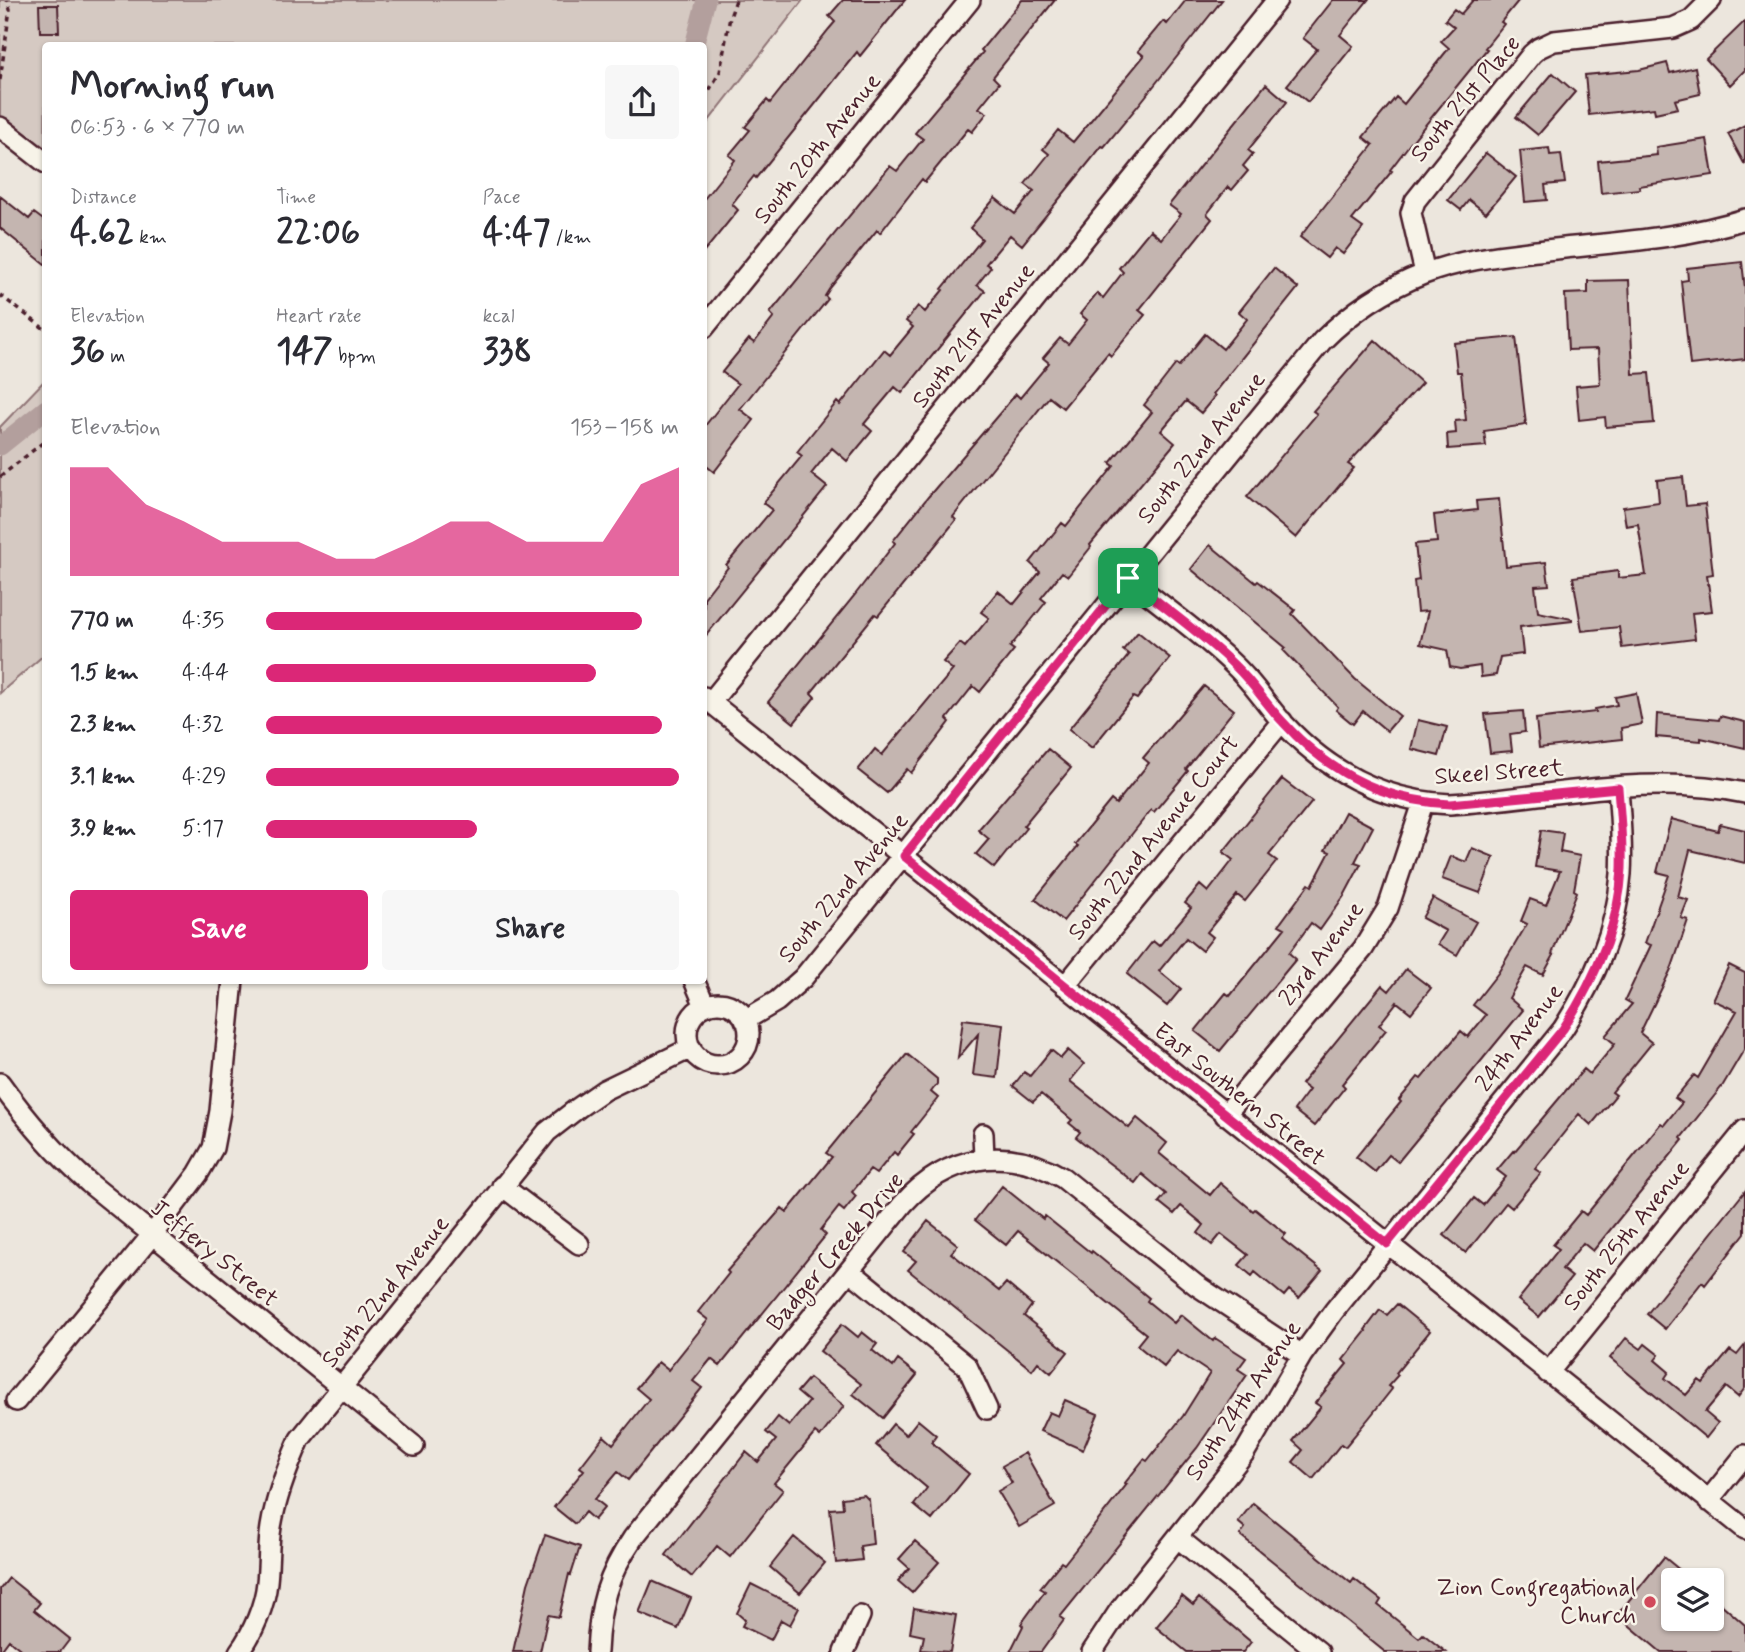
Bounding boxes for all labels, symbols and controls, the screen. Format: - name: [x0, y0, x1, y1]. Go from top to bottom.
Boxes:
- street label: South 21st Place: [1404, 29, 1528, 169]
- text: Morning run: [70, 62, 275, 111]
- button: share: [605, 65, 679, 139]
- street label: South 20th Avenue: [747, 67, 889, 231]
- text: 06:53 · 6 × 770 m: [70, 113, 245, 143]
- text: Distance: [70, 185, 137, 210]
- text: Time: [276, 185, 316, 210]
- text: Pace: [483, 185, 520, 210]
- text: 4.62: [70, 210, 134, 256]
- text: 22:06: [276, 210, 360, 256]
- text: 4:47: [483, 210, 550, 256]
- text: km: [134, 225, 167, 250]
- text: /km: [550, 225, 592, 250]
- street label: South 21st Avenue: [906, 257, 1042, 415]
- text: Elevation: [70, 304, 145, 329]
- text: Heart rate: [276, 304, 362, 329]
- text: kcal: [483, 304, 515, 329]
- text: 36: [70, 329, 105, 375]
- text: 147: [276, 329, 333, 375]
- text: 338: [483, 329, 532, 375]
- text: m: [105, 344, 125, 369]
- text: bpm: [333, 344, 376, 369]
- street label: South 22nd Avenue: [1131, 365, 1273, 531]
- text: Elevation: [70, 413, 161, 443]
- text: 153–158 m: [570, 413, 679, 443]
- pin: [1098, 548, 1158, 608]
- icon: arrive: [1109, 559, 1147, 597]
- text: 770 m: [70, 606, 134, 636]
- text: 4:35: [182, 606, 224, 636]
- text: 1.5 km: [70, 658, 139, 688]
- text: 4:44: [182, 658, 229, 688]
- text: 2.3 km: [70, 710, 136, 740]
- text: 4:32: [182, 710, 224, 740]
- street label: South 22nd Avenue Court: [1061, 729, 1247, 947]
- street label: Skeel Street: [1433, 753, 1565, 793]
- text: 3.1 km: [70, 762, 135, 792]
- text: 4:29: [182, 762, 227, 792]
- street label: South 22nd Avenue: [772, 806, 916, 970]
- text: 3.9 km: [70, 814, 136, 844]
- text: 5:17: [182, 814, 224, 844]
- button: Save: [70, 890, 368, 970]
- button: Share: [382, 890, 679, 970]
- street label: 23rd Avenue: [1272, 895, 1372, 1013]
- street label: 24th Avenue: [1469, 977, 1571, 1099]
- street label: East Southern Street: [1147, 1016, 1331, 1174]
- street label: South 25th Avenue: [1557, 1154, 1697, 1318]
- street label: Badger Creek Drive: [760, 1166, 913, 1339]
- street label: Jeffery Street: [144, 1193, 284, 1315]
- street label: South 22nd Avenue: [315, 1209, 457, 1375]
- street label: South 24th Avenue: [1179, 1315, 1309, 1487]
- map controls: [1661, 1568, 1724, 1631]
- button: layers: [1661, 1568, 1724, 1631]
- place label: Zion Congregational Church: [1437, 1573, 1636, 1632]
- marker: Zion Congregational Church: [1642, 1594, 1658, 1610]

